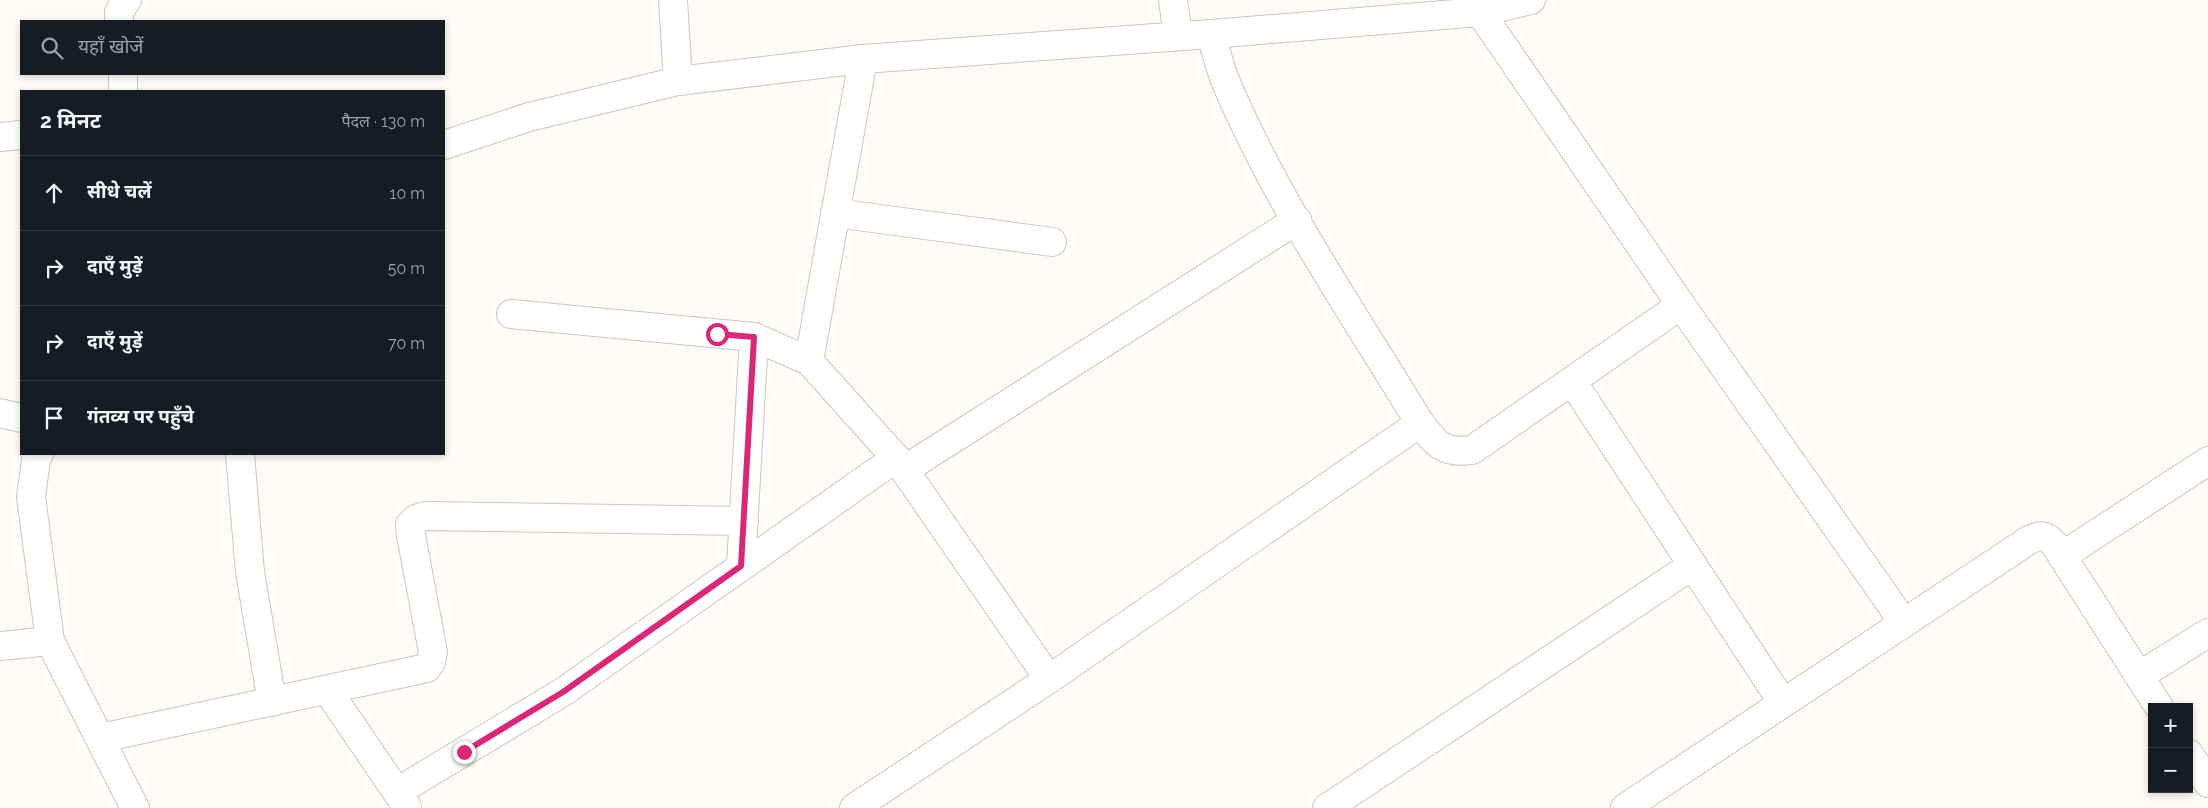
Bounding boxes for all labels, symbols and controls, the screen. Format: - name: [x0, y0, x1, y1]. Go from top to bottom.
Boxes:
- search box: [20, 20, 445, 75]
- icon: search: [38, 34, 66, 62]
- text: यहाँ खोजें: [78, 35, 143, 57]
- text: 2 मिनट: [40, 108, 101, 133]
- text: पैदल · 130 m: [341, 112, 425, 131]
- icon: ahead: [40, 179, 68, 207]
- text: सीधे चलें: [87, 180, 151, 202]
- text: 10 m: [390, 184, 425, 203]
- icon: right: [40, 254, 68, 282]
- text: दाएँ मुड़ें: [87, 255, 143, 277]
- text: 50 m: [388, 259, 425, 278]
- route start: [706, 323, 729, 346]
- icon: right: [40, 329, 68, 357]
- text: दाएँ मुड़ें: [87, 330, 143, 352]
- text: 70 m: [388, 334, 425, 353]
- icon: arrive: [40, 404, 68, 432]
- text: गंतव्य पर पहुँचे: [87, 405, 194, 427]
- map controls: [2148, 703, 2193, 793]
- button: +: [2148, 703, 2193, 748]
- route end: [453, 741, 476, 764]
- button: −: [2148, 748, 2193, 793]

